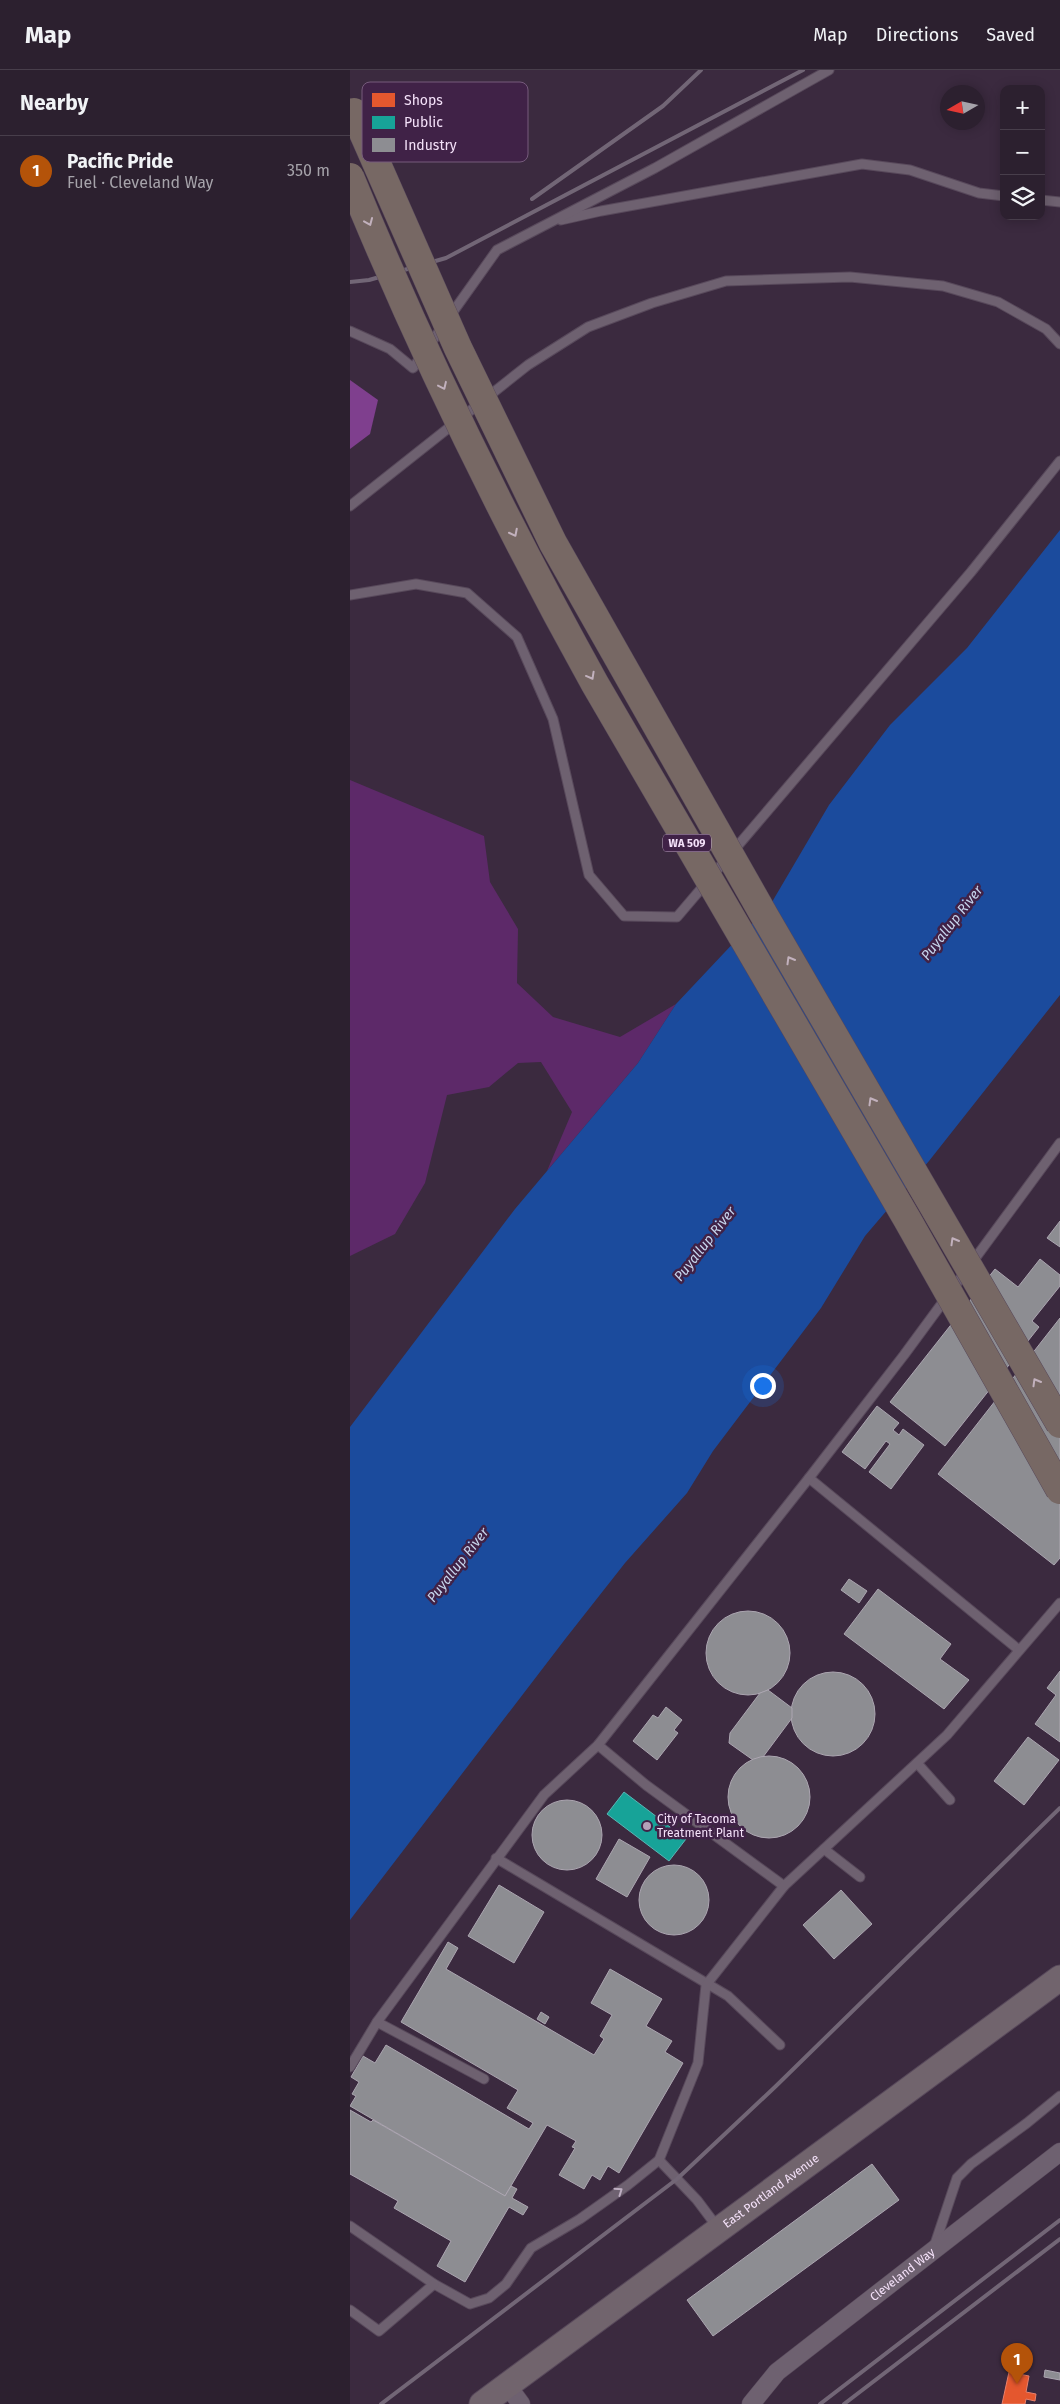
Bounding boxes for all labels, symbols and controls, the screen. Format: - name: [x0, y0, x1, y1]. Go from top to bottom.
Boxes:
- text: Map: [25, 21, 71, 49]
- text: Map: [813, 24, 848, 46]
- text: Directions: [876, 24, 958, 46]
- text: Saved: [986, 24, 1035, 46]
- legend: [362, 82, 528, 162]
- north arrow: [940, 85, 985, 130]
- map controls: [1000, 85, 1045, 220]
- button: +: [1000, 85, 1045, 130]
- text: Nearby: [20, 90, 88, 116]
- text: Shops: [404, 92, 443, 109]
- text: Public: [404, 114, 443, 131]
- button: −: [1000, 130, 1045, 175]
- text: Industry: [404, 137, 457, 154]
- text: Pacific Pride: [67, 150, 173, 173]
- text: 1: [32, 161, 40, 180]
- text: 350 m: [287, 161, 330, 180]
- text: Fuel · Cleveland Way: [67, 173, 213, 192]
- button: layers: [1000, 175, 1045, 220]
- one-way arrow: [363, 217, 374, 226]
- one-way arrow: [437, 381, 447, 390]
- one-way arrow: [508, 527, 518, 536]
- one-way arrow: [584, 670, 594, 679]
- road number: WA 509: [663, 834, 711, 851]
- water label: Puyallup River: [918, 882, 987, 964]
- one-way arrow: [786, 957, 796, 966]
- one-way arrow: [868, 1097, 878, 1106]
- water label: Puyallup River: [671, 1203, 740, 1285]
- one-way arrow: [950, 1238, 960, 1247]
- your location: [750, 1373, 776, 1399]
- one-way arrow: [1032, 1378, 1042, 1387]
- water label: Puyallup River: [424, 1524, 493, 1606]
- place label: City of Tacoma Treatment Plant: [657, 1812, 745, 1840]
- marker: City of Tacoma Treatment Plant: [641, 1820, 653, 1832]
- street label: East Portland Avenue: [720, 2151, 822, 2231]
- one-way arrow: [614, 2188, 623, 2197]
- street label: Cleveland Way: [867, 2245, 938, 2304]
- pin: 1: [1001, 2343, 1033, 2384]

